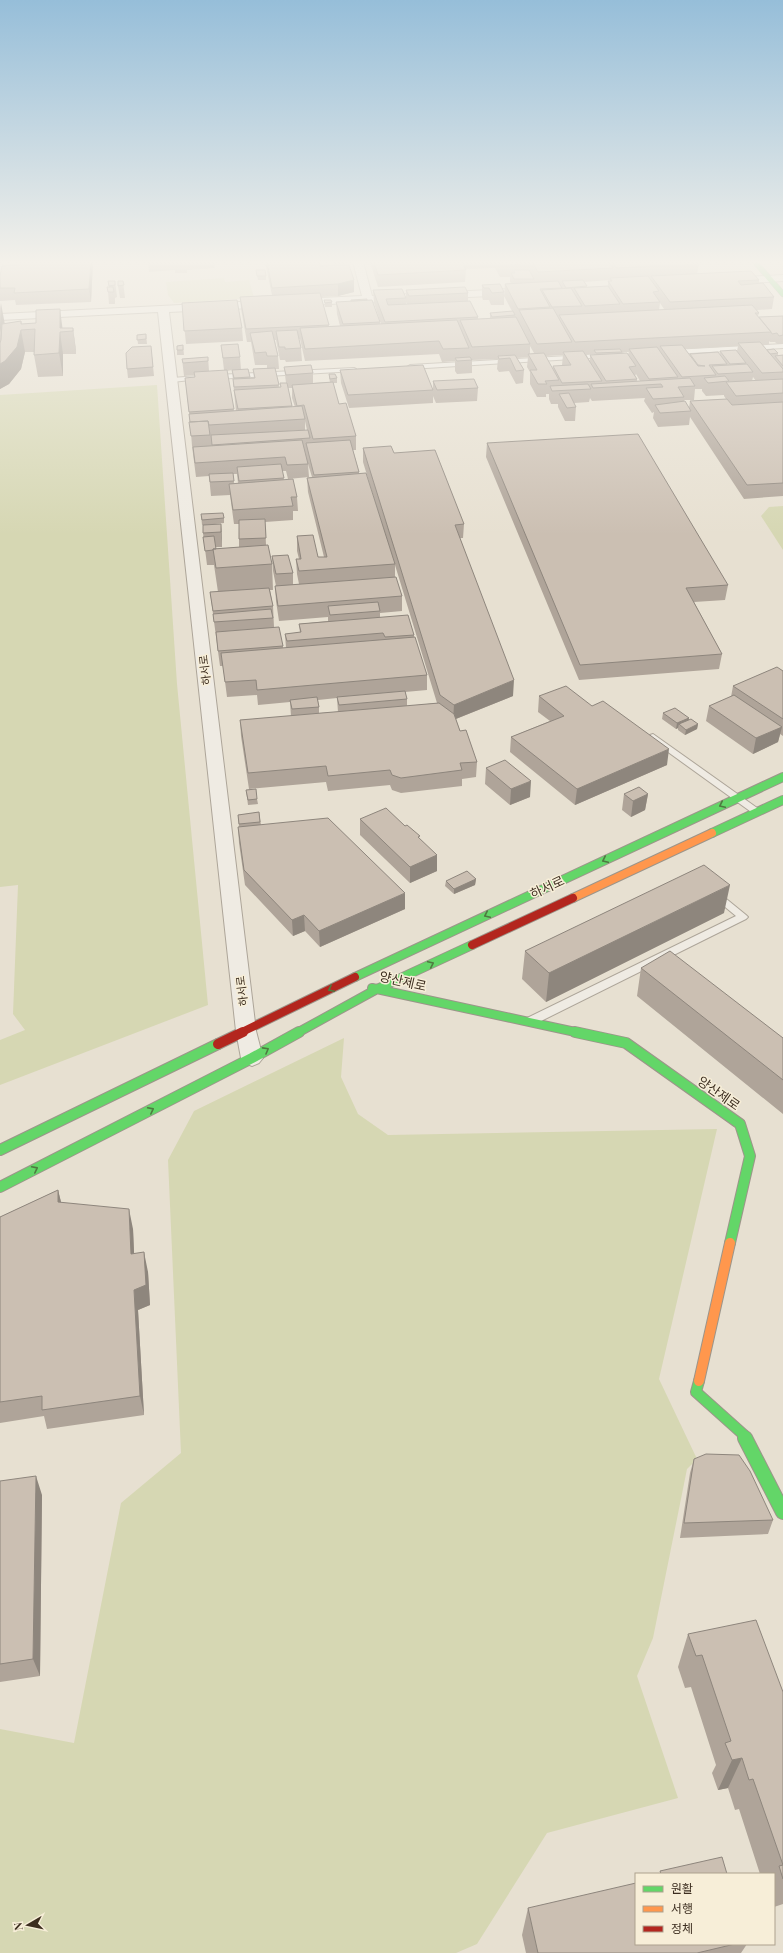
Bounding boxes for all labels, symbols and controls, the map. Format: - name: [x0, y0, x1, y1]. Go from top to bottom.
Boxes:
- street label: 하서로: [195, 654, 214, 686]
- one-way arrow: [719, 800, 727, 808]
- one-way arrow: [601, 855, 609, 863]
- street label: 하서로: [527, 871, 567, 902]
- one-way arrow: [483, 910, 491, 918]
- one-way arrow: [427, 961, 434, 969]
- street label: 양산제로: [378, 967, 428, 994]
- street label: 하서로: [232, 975, 251, 1007]
- one-way arrow: [328, 984, 336, 992]
- one-way arrow: [262, 1047, 269, 1055]
- street label: 양산제로: [695, 1072, 744, 1113]
- one-way arrow: [147, 1108, 154, 1115]
- one-way arrow: [31, 1166, 38, 1174]
- legend: [635, 1873, 775, 1945]
- text: 원활: [671, 1880, 693, 1896]
- text: 서행: [671, 1900, 693, 1916]
- north arrow: [8, 1905, 48, 1945]
- text: 정체: [671, 1920, 693, 1936]
- text: N: [10, 1921, 26, 1932]

